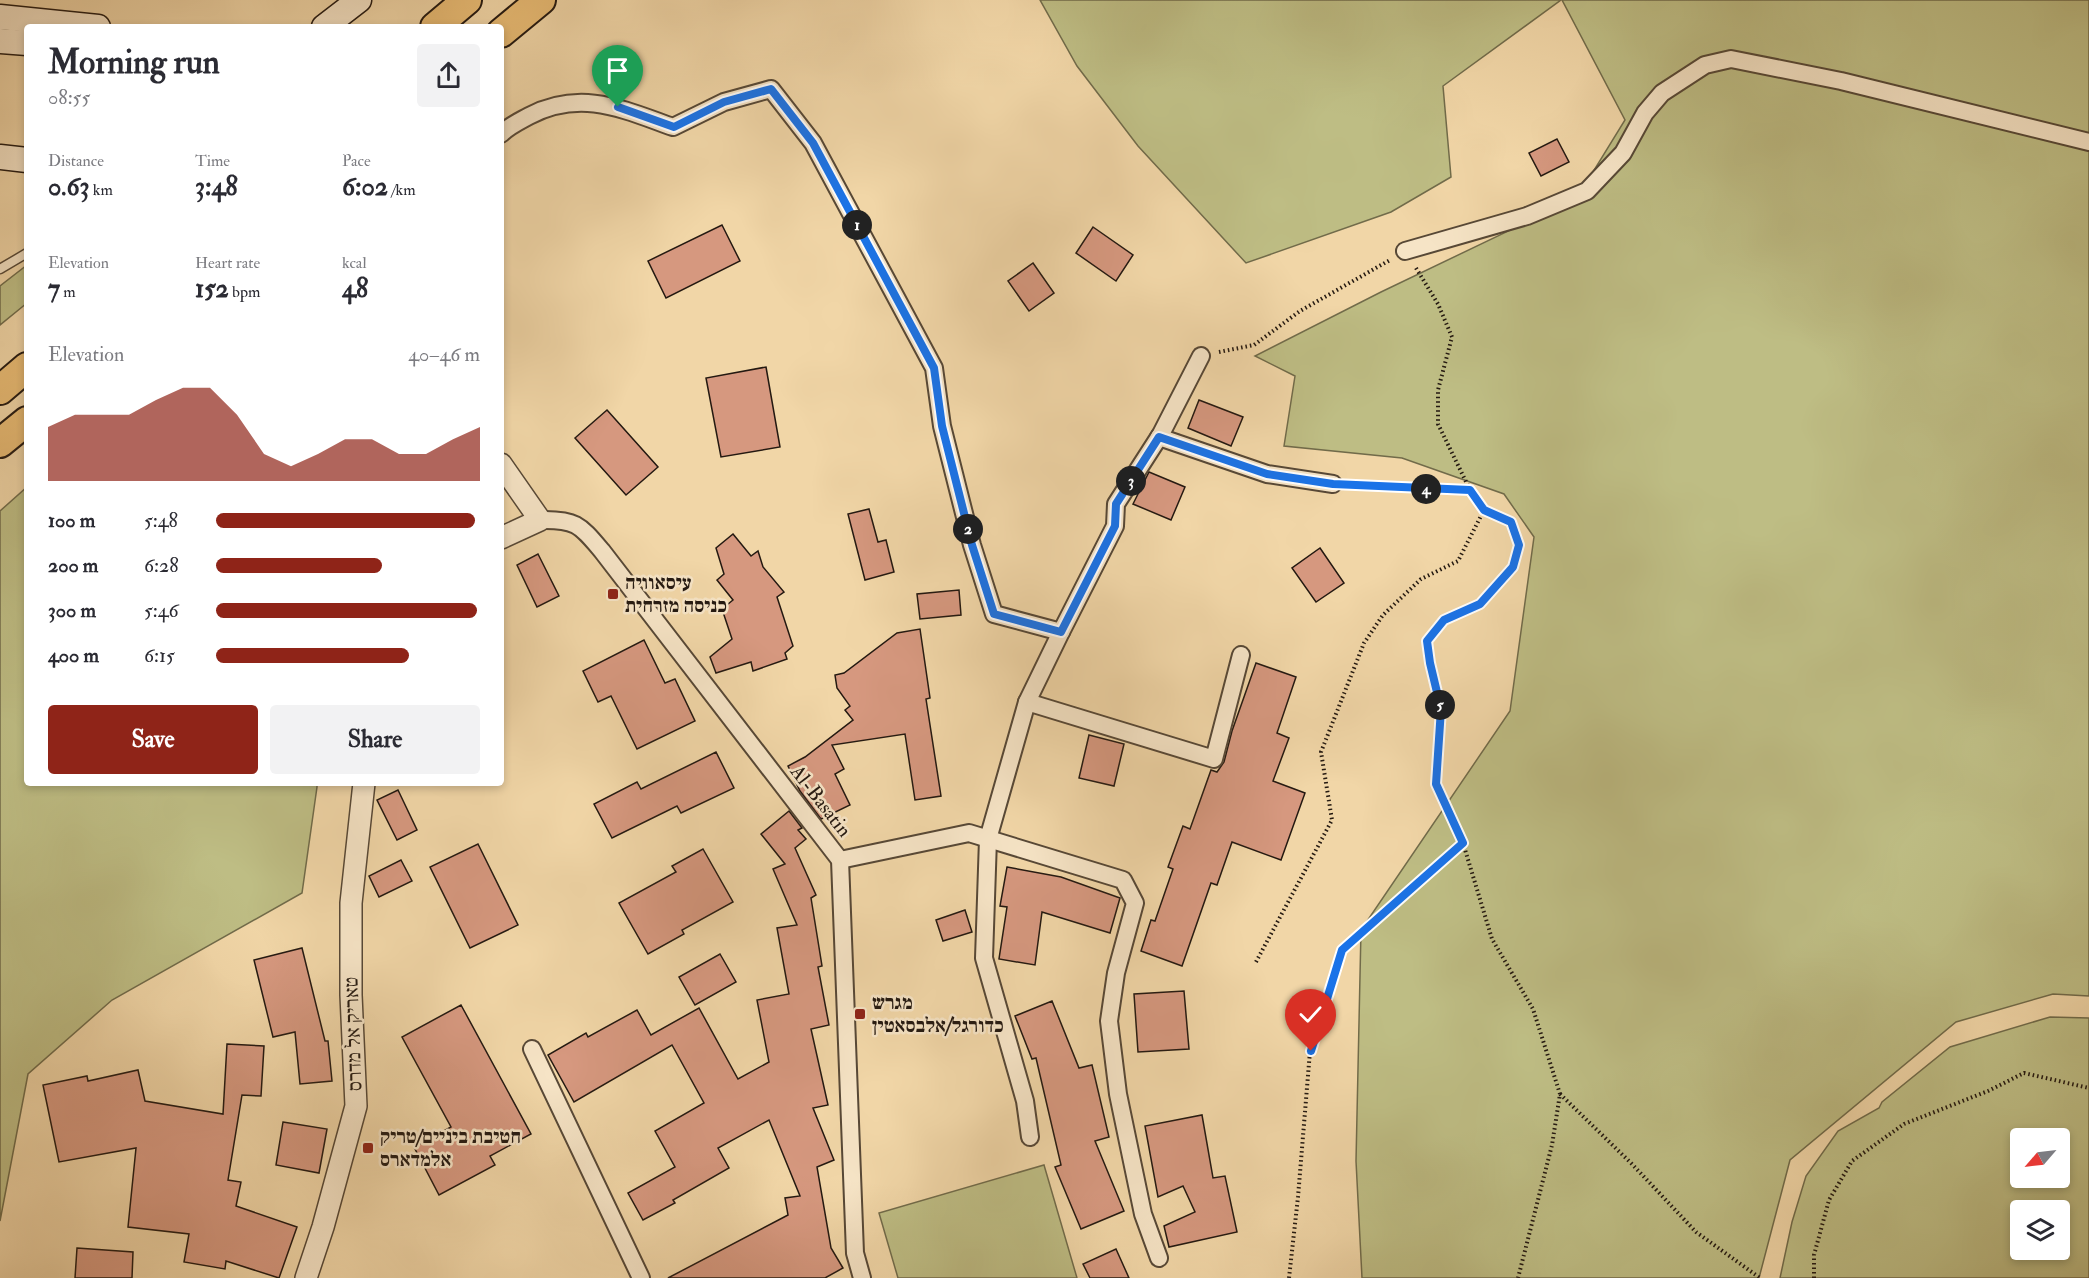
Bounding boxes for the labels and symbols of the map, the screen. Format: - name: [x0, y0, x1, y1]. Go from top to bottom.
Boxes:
- pin: [592, 45, 643, 107]
- pin: 1: [842, 210, 872, 240]
- pin: 3: [1116, 466, 1146, 496]
- pin: 4: [1411, 474, 1441, 504]
- pin: 2: [953, 514, 983, 544]
- place label: עיסאוויה כניסה מזרחית: [625, 570, 727, 618]
- marker: עיסאוויה כניסה מזרחית: [606, 587, 620, 601]
- pin: 5: [1425, 690, 1455, 720]
- street label: Al-Basatin: [784, 759, 857, 842]
- street label: טאריק אל מדרס: [339, 976, 367, 1092]
- pin: [1285, 989, 1336, 1051]
- place label: מגרש כדורגל/אלבסאטין: [872, 990, 1004, 1038]
- marker: מגרש כדורגל/אלבסאטין: [853, 1007, 867, 1021]
- place label: חטיבת ביניים/טריק אלמדארס: [380, 1124, 521, 1172]
- north arrow: [2010, 1128, 2070, 1188]
- marker: חטיבת ביניים/טריק אלמדארס: [361, 1141, 375, 1155]

